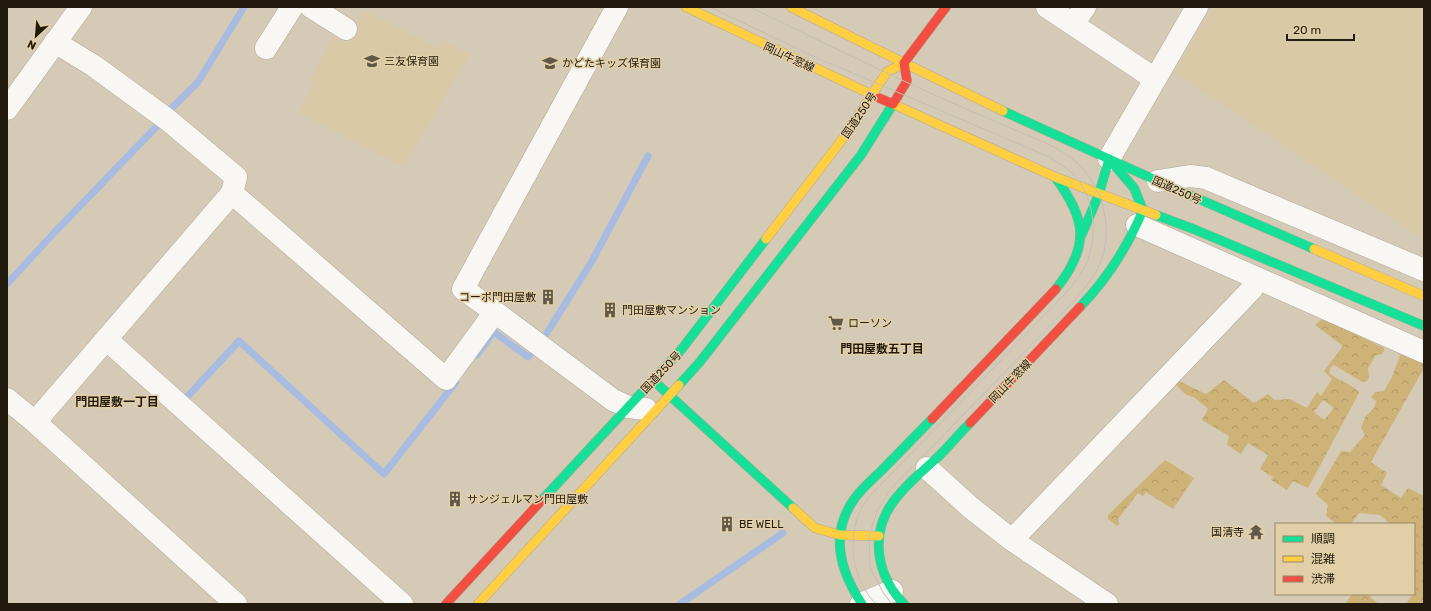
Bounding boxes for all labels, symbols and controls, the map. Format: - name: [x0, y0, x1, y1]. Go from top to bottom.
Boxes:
- north arrow: [16, 16, 56, 56]
- scale bar: [1287, 16, 1354, 42]
- text: 20 m: [1293, 23, 1321, 37]
- text: N: [25, 37, 38, 52]
- street label: 岡山牛窓線: [761, 40, 816, 75]
- school or university icon: 三友保育園: [363, 52, 381, 70]
- school or university icon: かどたキッズ保育園: [541, 54, 559, 72]
- place label: 三友保育園: [384, 55, 439, 68]
- place label: かどたキッズ保育園: [562, 57, 661, 70]
- street label: 国道250号: [839, 90, 880, 141]
- street label: 国道250号: [1150, 174, 1204, 207]
- building icon: コーポ門田屋敷: [539, 288, 557, 306]
- place label: コーポ門田屋敷: [459, 291, 536, 304]
- building icon: 門田屋敷マンション: [601, 301, 619, 319]
- place label: 門田屋敷マンション: [622, 304, 721, 317]
- supermarket icon: ローソン: [827, 314, 845, 332]
- place label: ローソン: [848, 317, 892, 330]
- district label: 門田屋敷五丁目: [840, 342, 924, 356]
- street label: 国道250号: [639, 349, 684, 396]
- street label: 岡山牛窓線: [987, 357, 1034, 406]
- district label: 門田屋敷一丁目: [75, 395, 159, 409]
- building icon: サンジェルマン門田屋敷: [446, 490, 464, 508]
- place label: サンジェルマン門田屋敷: [467, 493, 588, 506]
- building icon: BE WELL: [718, 515, 736, 533]
- place label: BE WELL: [739, 518, 783, 531]
- temple icon: 国清寺: [1247, 523, 1265, 541]
- legend: [1275, 523, 1415, 595]
- place label: 国清寺: [1211, 526, 1244, 539]
- text: 順調: [1311, 532, 1335, 546]
- text: 混雑: [1311, 552, 1335, 566]
- text: 渋滞: [1311, 572, 1335, 586]

